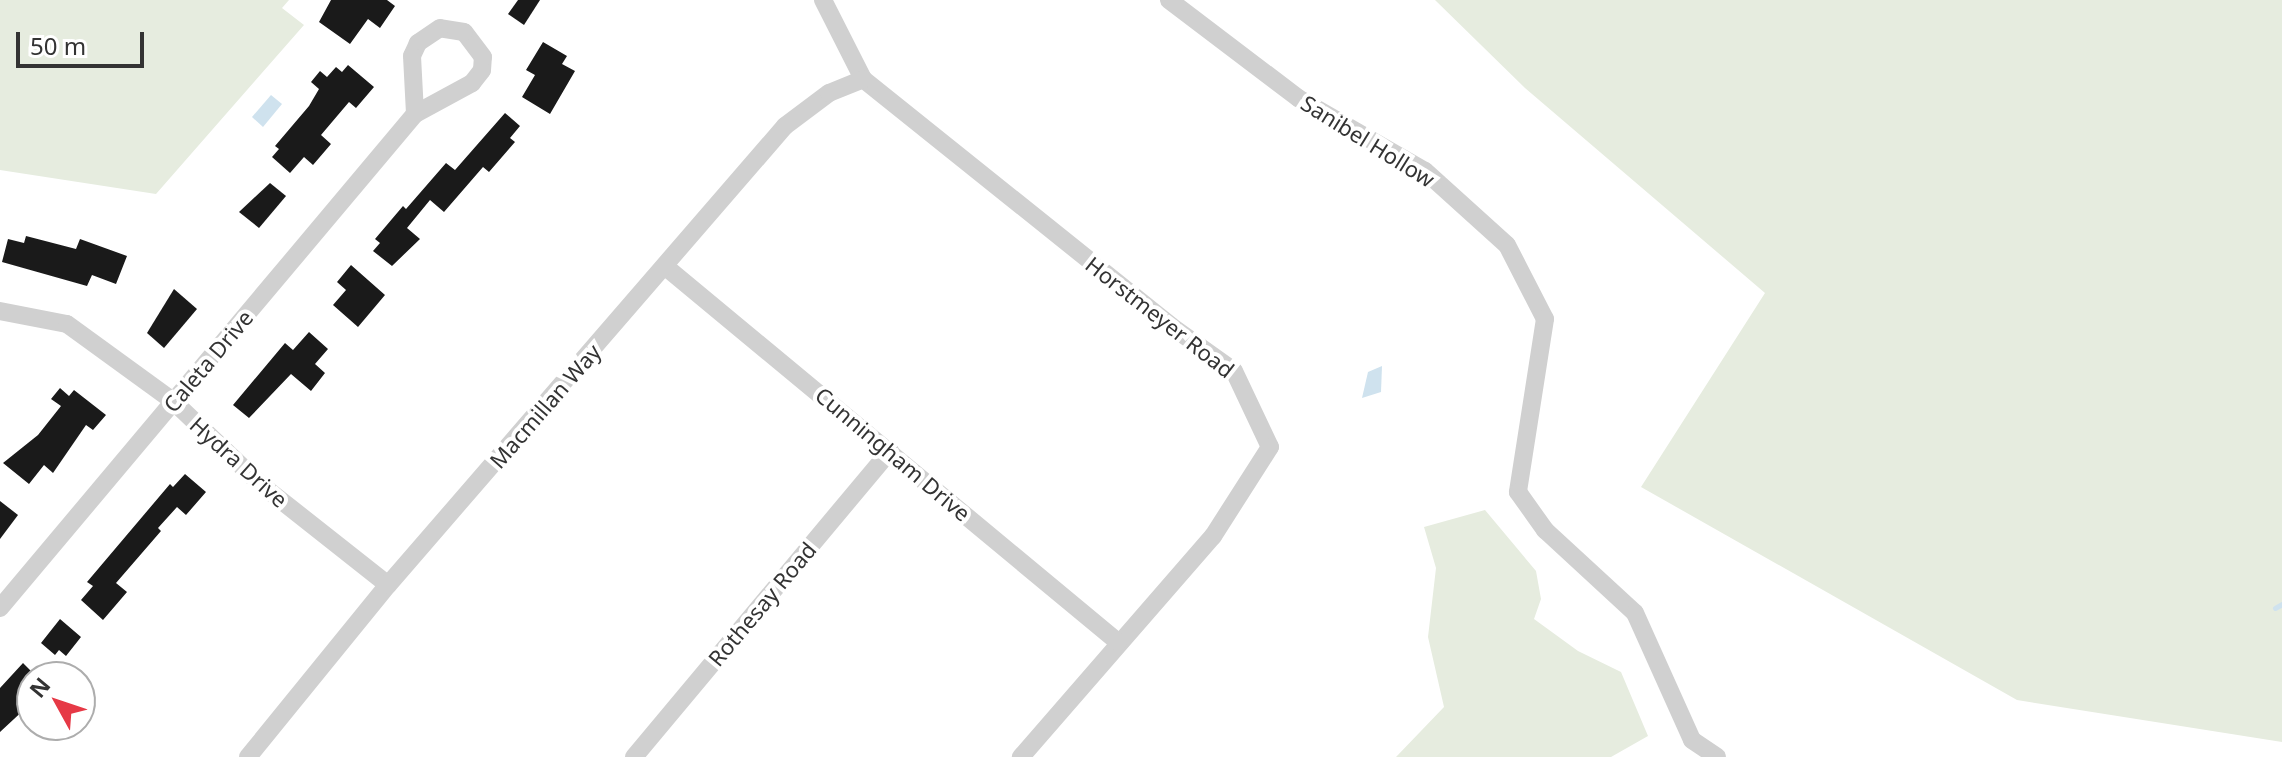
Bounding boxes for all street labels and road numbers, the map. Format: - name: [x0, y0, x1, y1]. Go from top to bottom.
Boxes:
- street label: Sanibel Hollow: [1296, 89, 1440, 193]
- street label: Horstmeyer Road: [1081, 251, 1239, 383]
- street label: Caleta Drive: [158, 305, 258, 417]
- street label: Macmillan Way: [484, 339, 606, 473]
- street label: Cunningham Drive: [810, 381, 976, 527]
- street label: Hydra Drive: [185, 411, 293, 513]
- street label: Rothesay Road: [703, 537, 821, 671]

